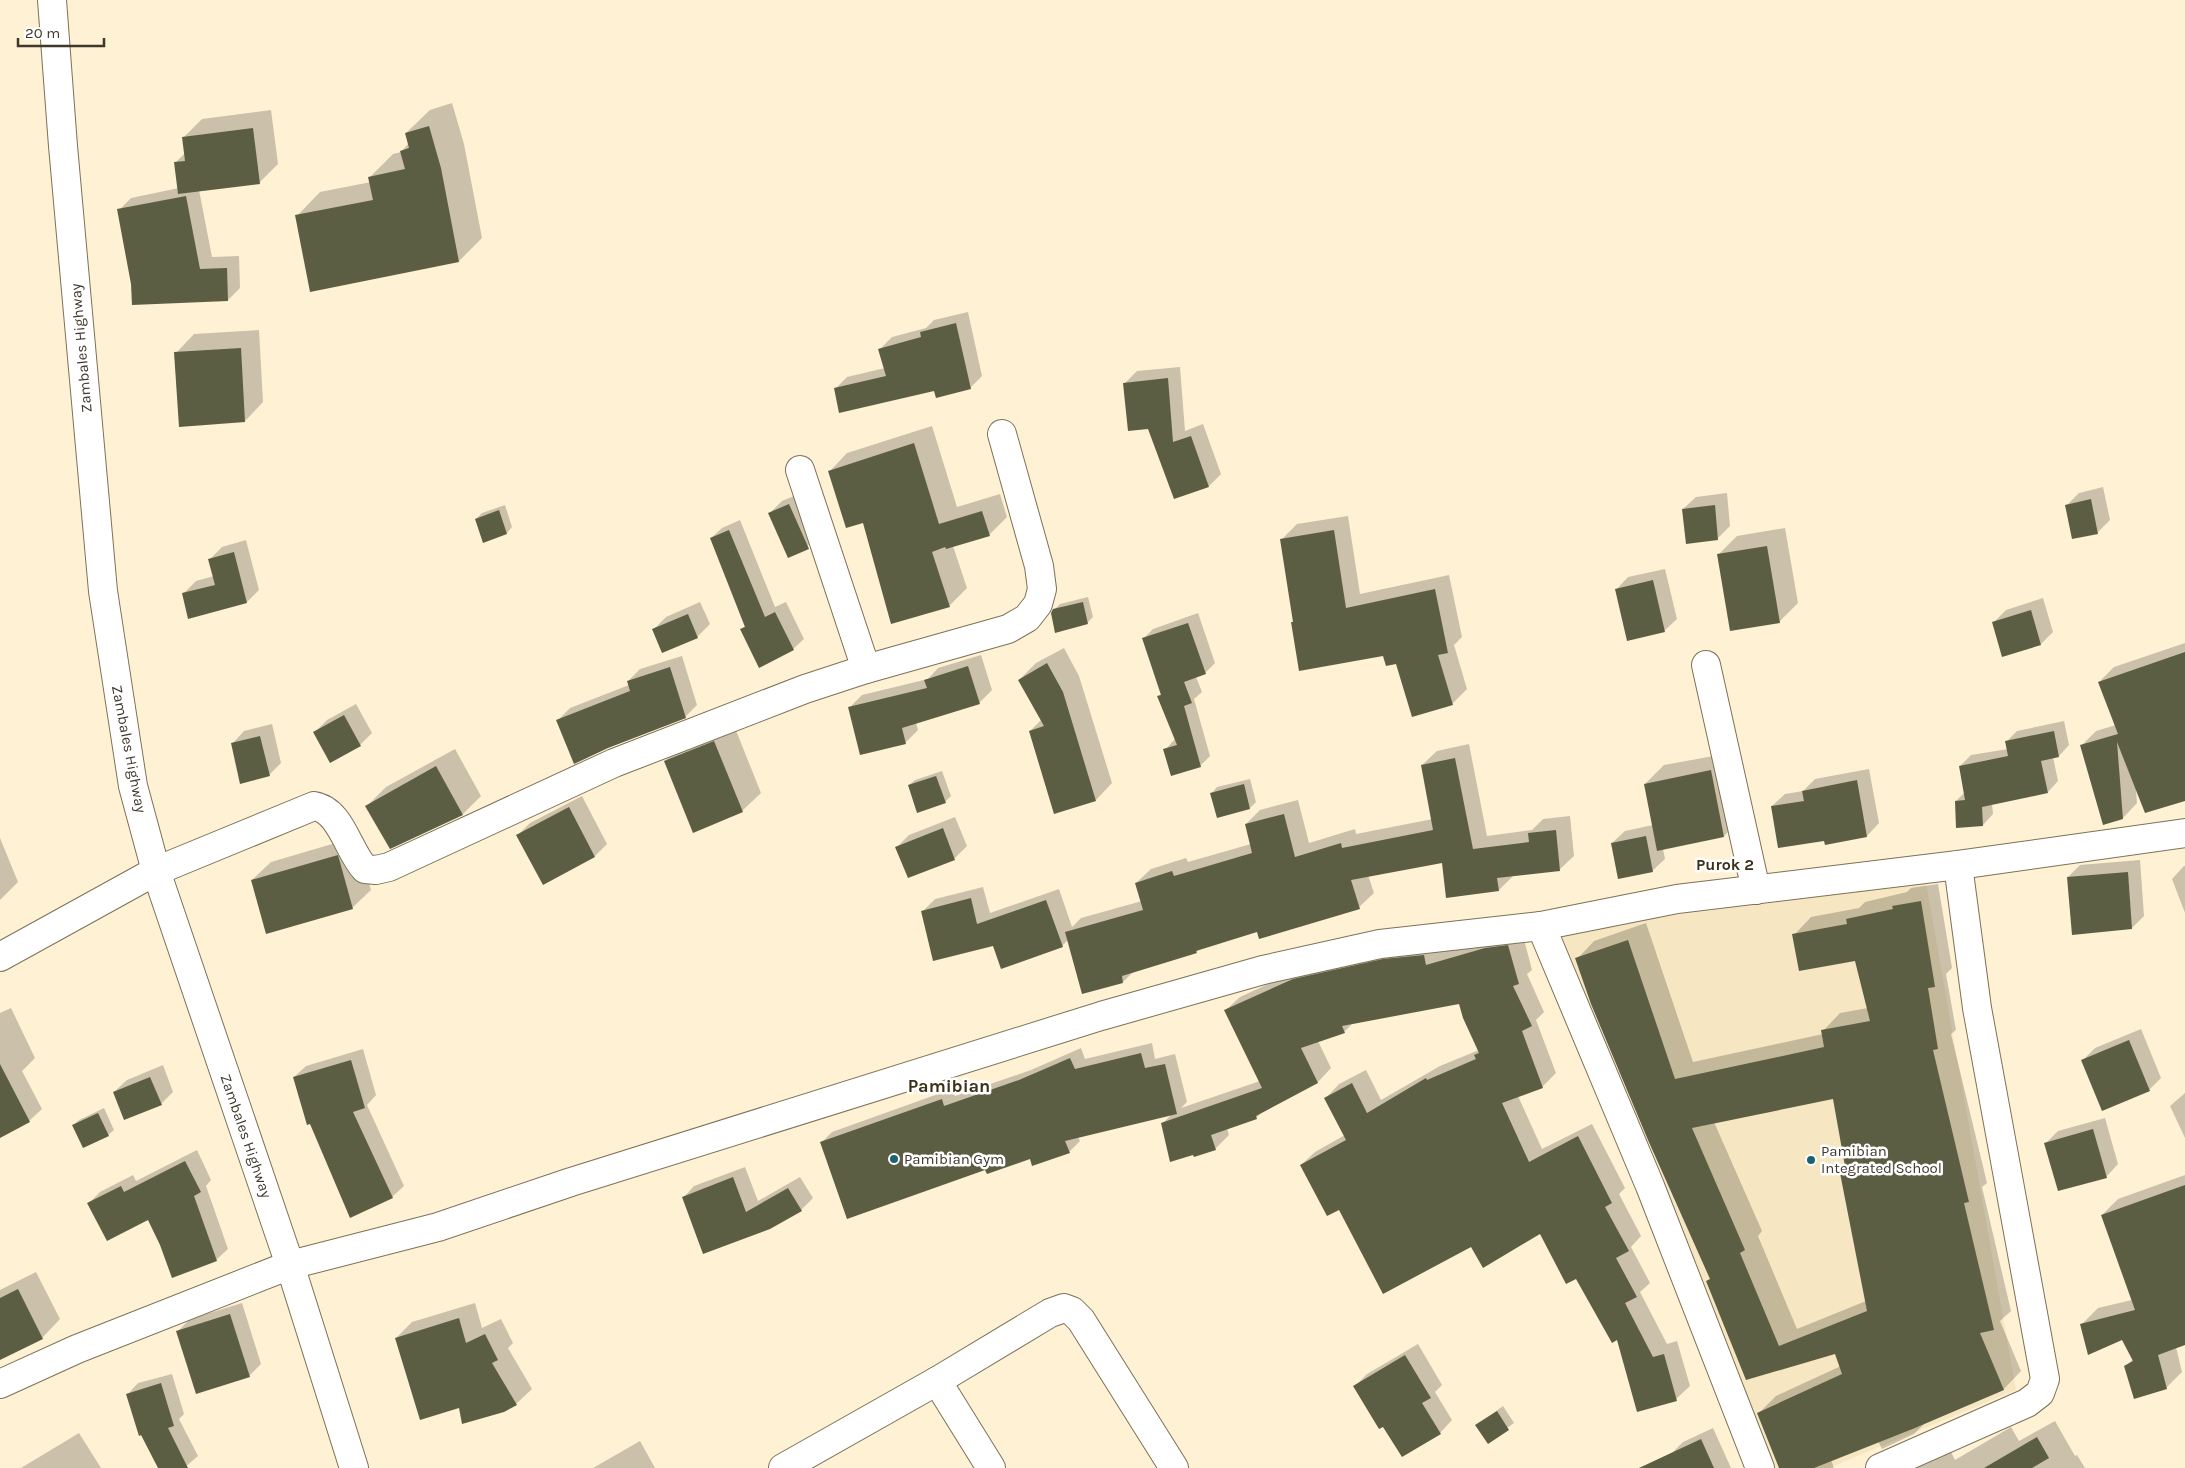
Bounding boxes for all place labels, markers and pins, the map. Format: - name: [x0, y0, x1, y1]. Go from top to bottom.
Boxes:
- place label: Pamibian Integrated School: [1821, 1142, 1942, 1177]
- place label: Pamibian Gym: [904, 1150, 1004, 1168]
- marker: Pamibian Gym: [888, 1153, 900, 1165]
- marker: Pamibian Integrated School: [1805, 1154, 1817, 1166]

